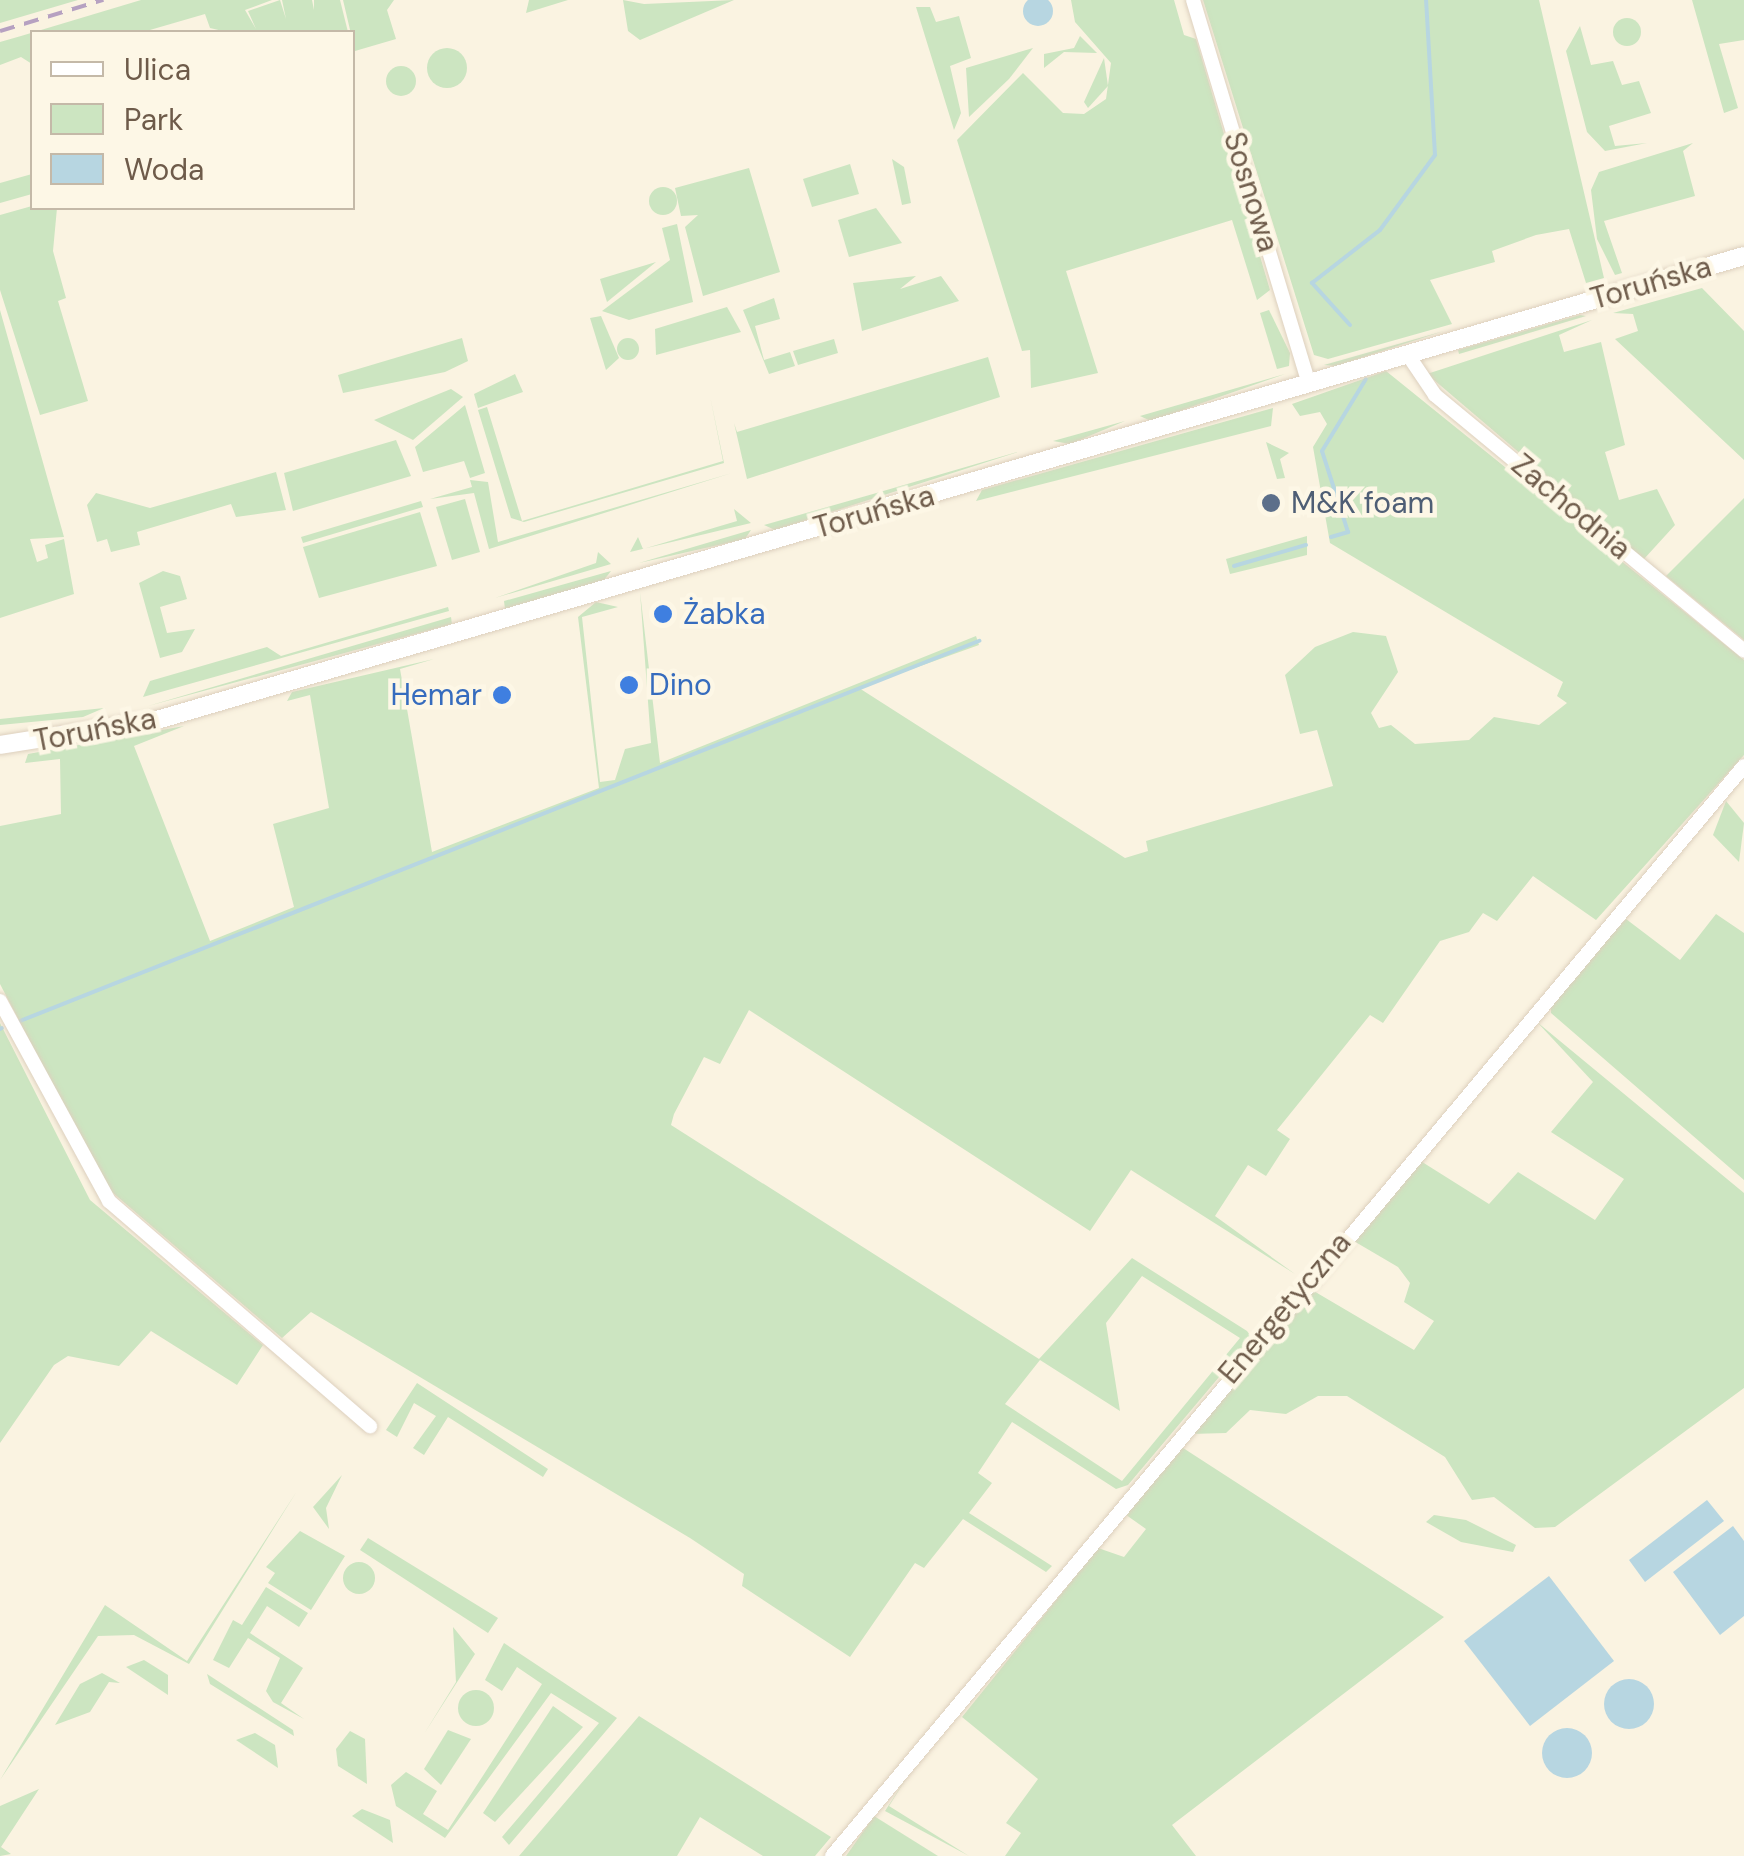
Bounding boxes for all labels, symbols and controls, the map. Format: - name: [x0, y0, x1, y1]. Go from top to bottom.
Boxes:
- legend: [30, 30, 355, 210]
- text: Ulica: [124, 50, 191, 89]
- text: Park: [124, 100, 183, 139]
- street label: Sosnowa: [1216, 128, 1286, 256]
- text: Woda: [124, 150, 204, 189]
- street label: Toruńska: [1587, 249, 1715, 317]
- street label: Zachodnia: [1504, 447, 1638, 567]
- street label: Toruńska: [810, 478, 938, 546]
- place label: M&K foam: [1291, 485, 1434, 521]
- marker: M&K foam: [1260, 492, 1282, 514]
- place label: Żabka: [683, 596, 766, 632]
- marker: Żabka: [652, 603, 674, 625]
- place label: Dino: [649, 667, 712, 703]
- marker: Dino: [618, 674, 640, 696]
- place label: Hemar: [390, 677, 482, 713]
- marker: Hemar: [491, 684, 513, 706]
- street label: Toruńska: [31, 701, 159, 759]
- street label: Energetyczna: [1211, 1225, 1359, 1391]

